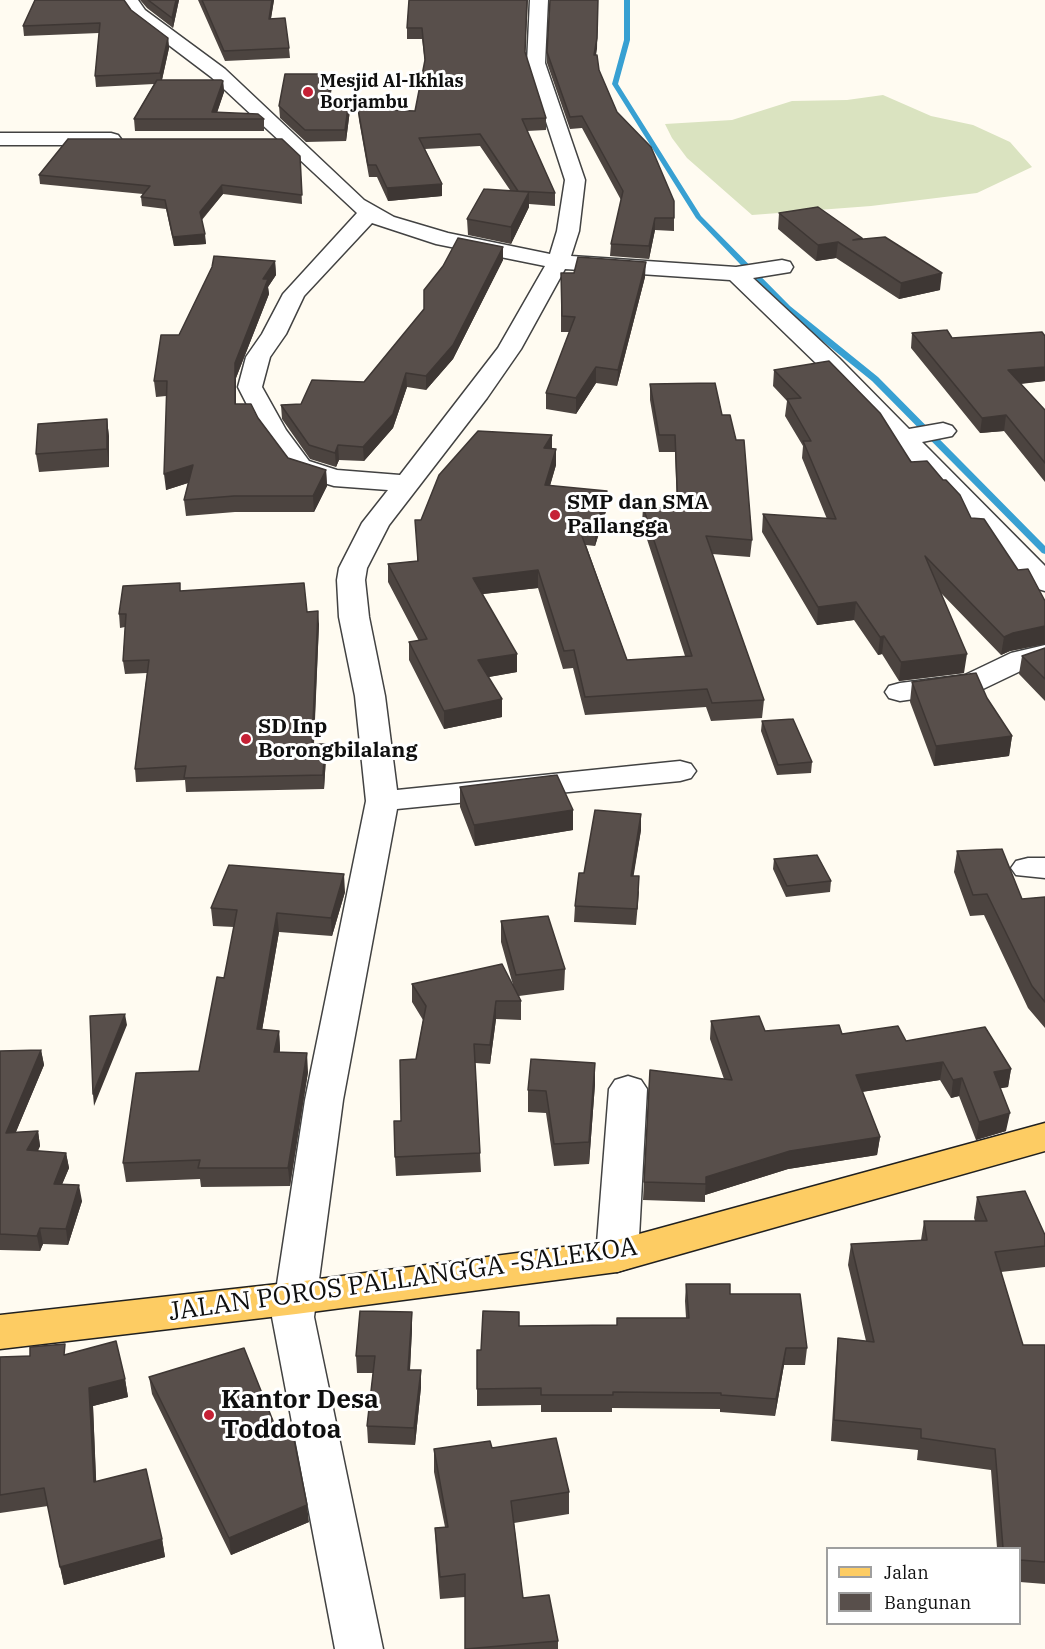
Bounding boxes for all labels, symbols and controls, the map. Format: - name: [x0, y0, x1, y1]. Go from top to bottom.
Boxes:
- place label: Mesjid Al-Ikhlas Borjambu: [320, 71, 464, 113]
- marker: Mesjid Al-Ikhlas Borjambu: [301, 85, 315, 99]
- place label: SMP dan SMA Pallangga: [567, 490, 709, 540]
- marker: SMP dan SMA Pallangga: [548, 508, 562, 522]
- place label: SD Inp Borongbilalang: [258, 714, 418, 764]
- marker: SD Inp Borongbilalang: [239, 732, 253, 746]
- street label: JALAN POROS PALLANGGA -SALEKOA: [167, 1232, 639, 1328]
- place label: Kantor Desa Toddotoa: [221, 1384, 379, 1446]
- marker: Kantor Desa Toddotoa: [202, 1408, 216, 1422]
- legend: [826, 1547, 1021, 1625]
- text: Jalan: [884, 1561, 929, 1584]
- text: Bangunan: [884, 1591, 971, 1614]

